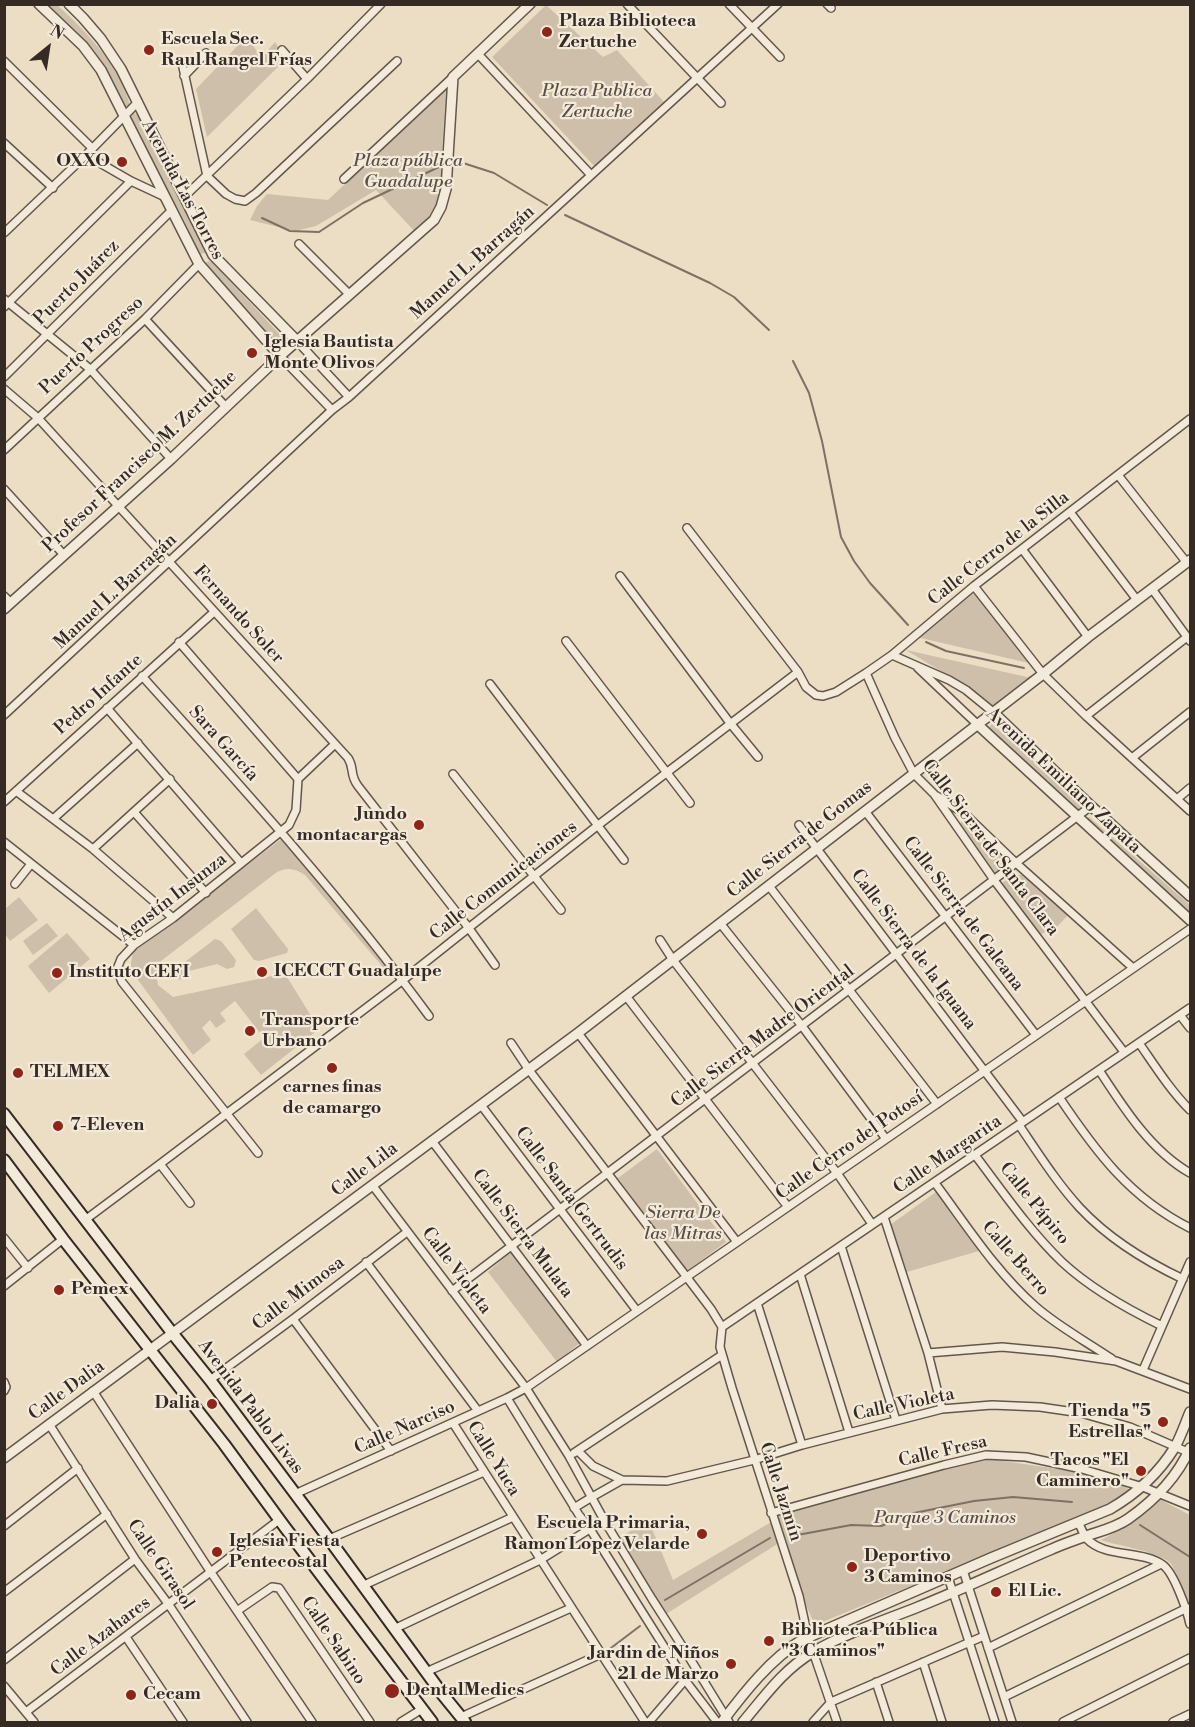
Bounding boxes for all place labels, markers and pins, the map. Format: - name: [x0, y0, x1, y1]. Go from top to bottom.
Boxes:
- place label: Plaza Biblioteca Zertuche: [559, 11, 696, 54]
- marker: Plaza Biblioteca Zertuche: [540, 25, 554, 39]
- place label: Escuela Sec. Raul Rangel Frías: [161, 29, 312, 72]
- marker: Escuela Sec. Raul Rangel Frías: [142, 43, 156, 57]
- place label: OXXO: [56, 151, 110, 173]
- marker: OXXO: [115, 155, 129, 169]
- place label: Iglesia Bautista Monte Olivos: [264, 332, 394, 374]
- marker: Iglesia Bautista Monte Olivos: [245, 346, 259, 360]
- place label: Jundo montacargas: [296, 804, 407, 846]
- marker: Jundo montacargas: [412, 818, 426, 832]
- place label: ICECCT Guadalupe: [274, 961, 442, 983]
- place label: Instituto CEFI: [69, 962, 189, 984]
- marker: ICECCT Guadalupe: [255, 965, 269, 979]
- marker: Instituto CEFI: [50, 966, 64, 980]
- place label: Transporte Urbano: [262, 1010, 359, 1052]
- marker: Transporte Urbano: [243, 1024, 257, 1038]
- marker: carnes finas de camargo: [325, 1061, 339, 1075]
- place label: TELMEX: [30, 1062, 110, 1084]
- marker: TELMEX: [11, 1066, 25, 1080]
- place label: carnes finas de camargo: [282, 1077, 382, 1120]
- place label: 7-Eleven: [70, 1115, 144, 1137]
- marker: 7-Eleven: [51, 1119, 65, 1133]
- place label: Pemex: [71, 1279, 129, 1301]
- marker: Pemex: [52, 1283, 66, 1297]
- place label: Dalia: [154, 1393, 200, 1415]
- marker: Dalia: [205, 1397, 219, 1411]
- place label: Tienda "5 Estrellas": [1068, 1401, 1151, 1444]
- marker: Tienda "5 Estrellas": [1156, 1415, 1170, 1429]
- place label: Tacos "El Caminero": [1036, 1450, 1129, 1492]
- marker: Tacos "El Caminero": [1134, 1464, 1148, 1478]
- place label: Escuela Primaria, Ramon Lopez Velarde: [504, 1513, 690, 1556]
- marker: Escuela Primaria, Ramon Lopez Velarde: [695, 1527, 709, 1541]
- place label: Iglesia Fiesta Pentecostal: [229, 1531, 340, 1574]
- marker: Iglesia Fiesta Pentecostal: [210, 1545, 224, 1559]
- place label: Deportivo 3 Caminos: [864, 1546, 952, 1588]
- marker: Deportivo 3 Caminos: [845, 1560, 859, 1574]
- place label: El Lic.: [1008, 1581, 1062, 1603]
- marker: El Lic.: [989, 1585, 1003, 1599]
- place label: Biblioteca Pública "3 Caminos": [781, 1620, 938, 1662]
- marker: Biblioteca Pública "3 Caminos": [762, 1634, 776, 1648]
- place label: Jardin de Niños 21 de Marzo: [589, 1643, 719, 1686]
- marker: Jardin de Niños 21 de Marzo: [724, 1657, 738, 1671]
- place label: DentalMedics: [406, 1680, 524, 1702]
- marker: DentalMedics: [383, 1682, 401, 1700]
- place label: Cecam: [143, 1684, 201, 1706]
- marker: Cecam: [124, 1688, 138, 1702]

